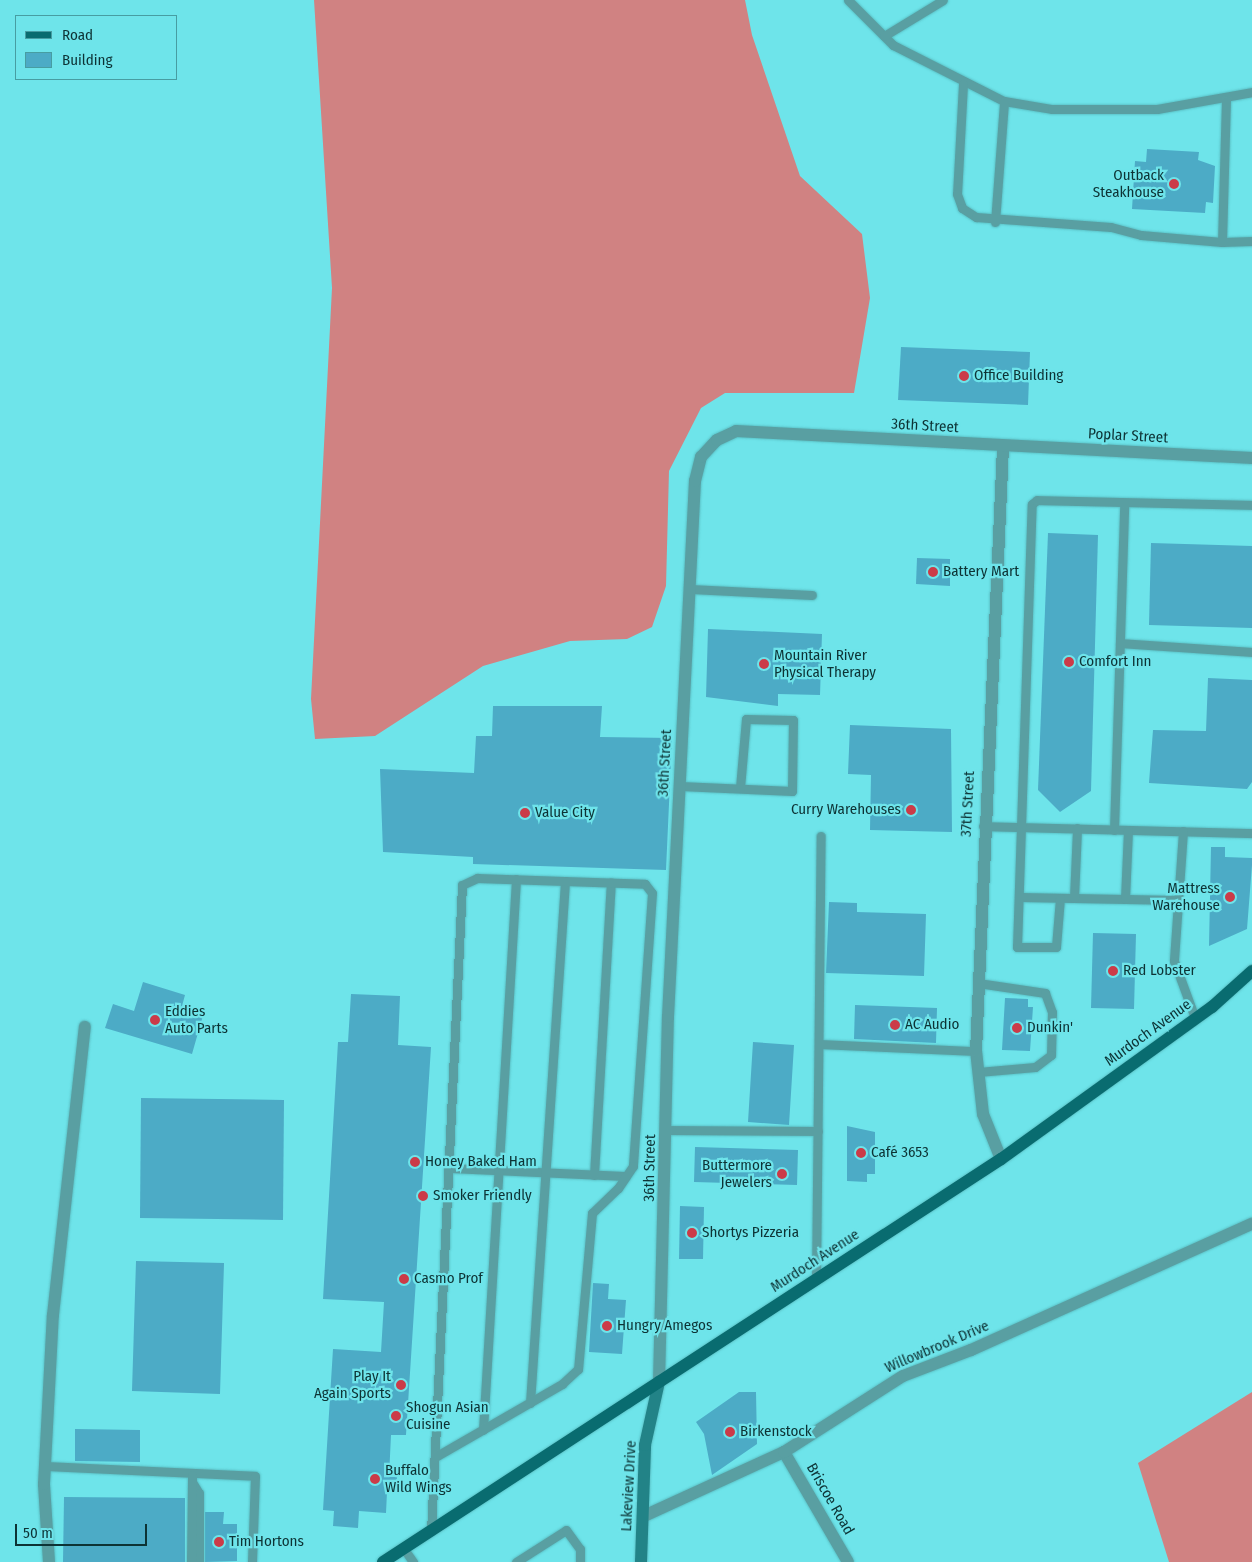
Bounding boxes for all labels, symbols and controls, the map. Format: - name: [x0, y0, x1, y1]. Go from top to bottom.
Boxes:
- legend: [15, 15, 178, 80]
- text: Road: [62, 26, 93, 44]
- text: Building: [62, 51, 113, 69]
- place label: Outback Steakhouse: [1093, 166, 1164, 201]
- marker: Outback Steakhouse: [1168, 178, 1180, 190]
- place label: Office Building: [974, 367, 1063, 385]
- marker: Office Building: [958, 370, 970, 382]
- street label: 36th Street: [891, 415, 959, 437]
- street label: Poplar Street: [1088, 425, 1168, 447]
- place label: Battery Mart: [943, 563, 1019, 581]
- marker: Battery Mart: [927, 566, 939, 578]
- place label: Mountain River Physical Therapy: [774, 646, 876, 681]
- place label: Comfort Inn: [1079, 653, 1151, 671]
- marker: Comfort Inn: [1063, 656, 1075, 668]
- marker: Mountain River Physical Therapy: [758, 658, 770, 670]
- street label: 36th Street: [654, 729, 676, 797]
- street label: 37th Street: [957, 771, 979, 837]
- place label: Curry Warehouses: [791, 801, 901, 819]
- place label: Value City: [535, 804, 595, 822]
- marker: Curry Warehouses: [905, 804, 917, 816]
- marker: Value City: [519, 807, 531, 819]
- place label: Mattress Warehouse: [1152, 879, 1220, 914]
- marker: Mattress Warehouse: [1224, 891, 1236, 903]
- place label: Red Lobster: [1123, 962, 1196, 980]
- marker: Red Lobster: [1107, 965, 1119, 977]
- street label: Murdoch Avenue: [1101, 996, 1195, 1070]
- place label: Eddies Auto Parts: [165, 1002, 228, 1037]
- marker: Eddies Auto Parts: [149, 1014, 161, 1026]
- place label: AC Audio: [905, 1016, 959, 1034]
- marker: AC Audio: [889, 1019, 901, 1031]
- place label: Dunkin': [1027, 1019, 1073, 1037]
- marker: Dunkin': [1011, 1022, 1023, 1034]
- street label: 36th Street: [640, 1134, 660, 1202]
- place label: Café 3653: [871, 1144, 929, 1162]
- marker: Café 3653: [855, 1147, 867, 1159]
- place label: Honey Baked Ham: [425, 1153, 537, 1171]
- marker: Honey Baked Ham: [409, 1156, 421, 1168]
- place label: Buttermore Jewelers: [702, 1156, 772, 1191]
- marker: Buttermore Jewelers: [776, 1168, 788, 1180]
- place label: Smoker Friendly: [433, 1187, 532, 1205]
- marker: Smoker Friendly: [417, 1190, 429, 1202]
- place label: Shortys Pizzeria: [702, 1224, 799, 1242]
- street label: Murdoch Avenue: [767, 1226, 863, 1296]
- marker: Shortys Pizzeria: [686, 1227, 698, 1239]
- place label: Casmo Prof: [414, 1270, 483, 1288]
- marker: Casmo Prof: [398, 1273, 410, 1285]
- place label: Hungry Amegos: [617, 1317, 712, 1335]
- street label: Willowbrook Drive: [882, 1317, 992, 1377]
- marker: Hungry Amegos: [601, 1320, 613, 1332]
- place label: Play It Again Sports: [314, 1367, 391, 1402]
- marker: Play It Again Sports: [395, 1379, 407, 1391]
- place label: Shogun Asian Cuisine: [406, 1398, 489, 1433]
- marker: Shogun Asian Cuisine: [390, 1410, 402, 1422]
- place label: Birkenstock: [740, 1423, 812, 1441]
- marker: Birkenstock: [724, 1426, 736, 1438]
- street label: Lakeview Drive: [618, 1440, 640, 1532]
- street label: Briscoe Road: [802, 1460, 858, 1538]
- place label: Buffalo Wild Wings: [385, 1461, 452, 1496]
- marker: Buffalo Wild Wings: [369, 1473, 381, 1485]
- scale bar: [18, 1514, 150, 1546]
- text: 50 m: [23, 1524, 53, 1542]
- place label: Tim Hortons: [229, 1533, 304, 1551]
- marker: Tim Hortons: [213, 1536, 225, 1548]

